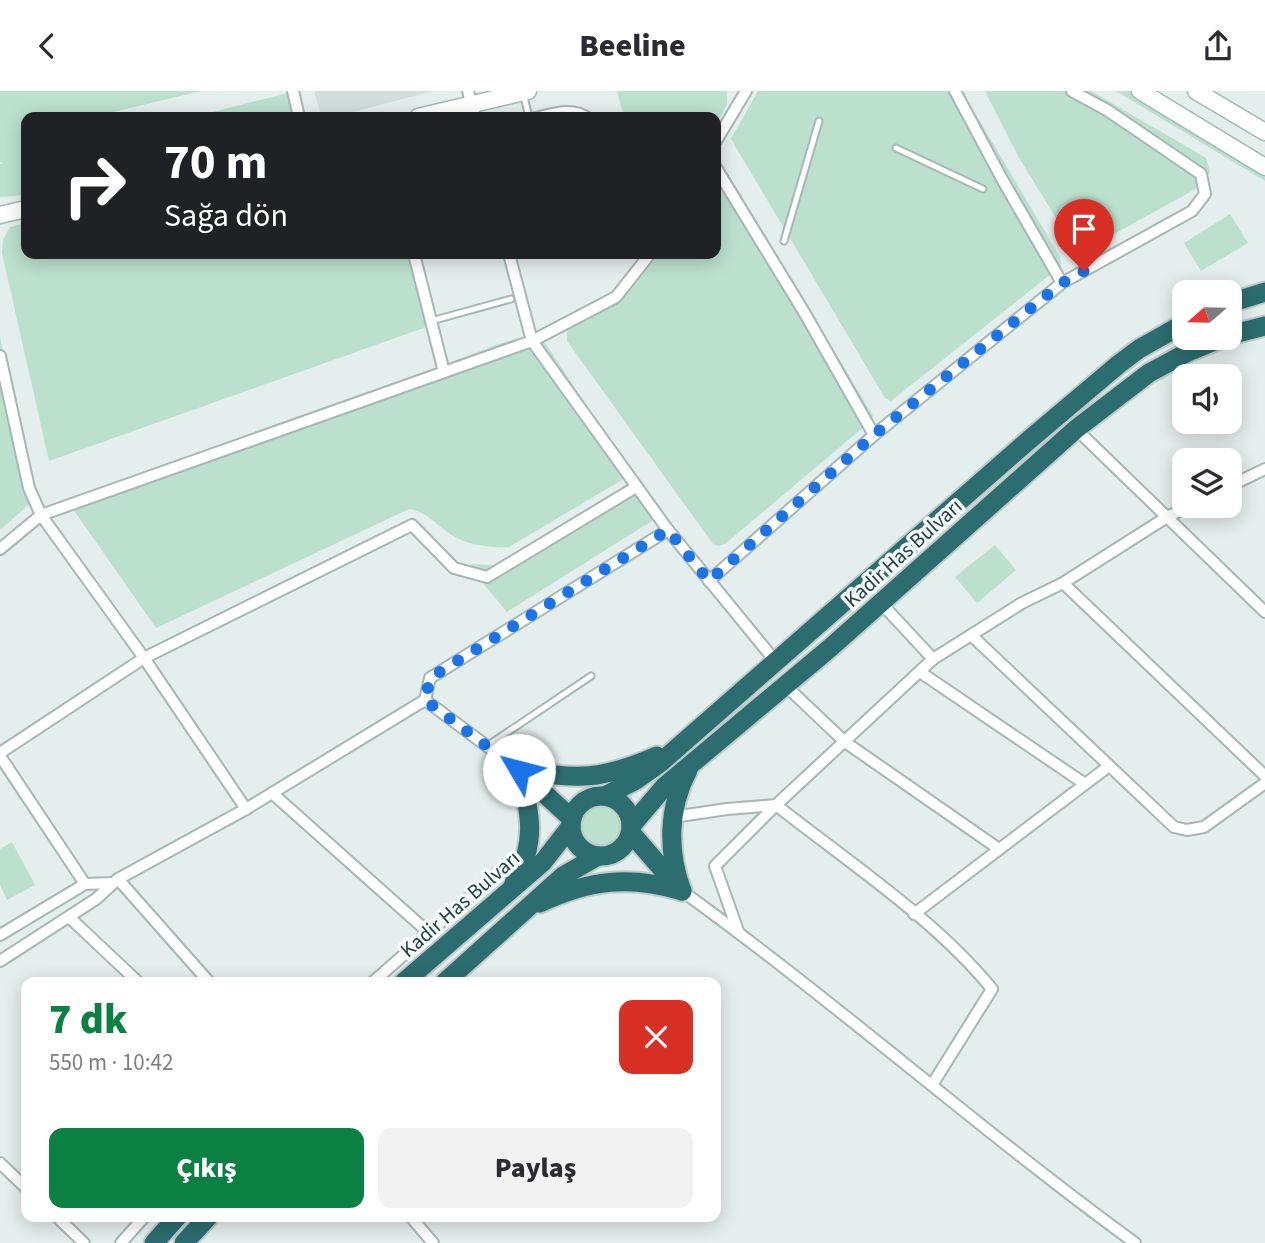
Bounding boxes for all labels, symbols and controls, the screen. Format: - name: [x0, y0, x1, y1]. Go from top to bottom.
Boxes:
- text: Beeline: [579, 23, 686, 69]
- icon: back: [28, 27, 66, 65]
- icon: share: [1199, 27, 1237, 65]
- text: 70 m: [164, 128, 268, 198]
- icon: right: [49, 140, 140, 231]
- text: Sağa dön: [164, 193, 288, 239]
- pin: [1054, 199, 1114, 271]
- icon: arrive: [1065, 210, 1103, 248]
- north arrow: [1172, 280, 1242, 350]
- map controls: [1172, 280, 1242, 518]
- button: sound: [1172, 364, 1242, 434]
- button: layers: [1172, 448, 1242, 518]
- street label: Kadir Has Bulvarı: [837, 492, 969, 614]
- position arrow: [482, 733, 556, 807]
- street label: Kadir Has Bulvarı: [394, 844, 526, 964]
- text: 7 dk: [49, 990, 127, 1050]
- button: close: [619, 1000, 693, 1074]
- text: 550 m · 10:42: [49, 1046, 173, 1079]
- button: Çıkış: [49, 1128, 364, 1208]
- button: Paylaş: [378, 1128, 693, 1208]

